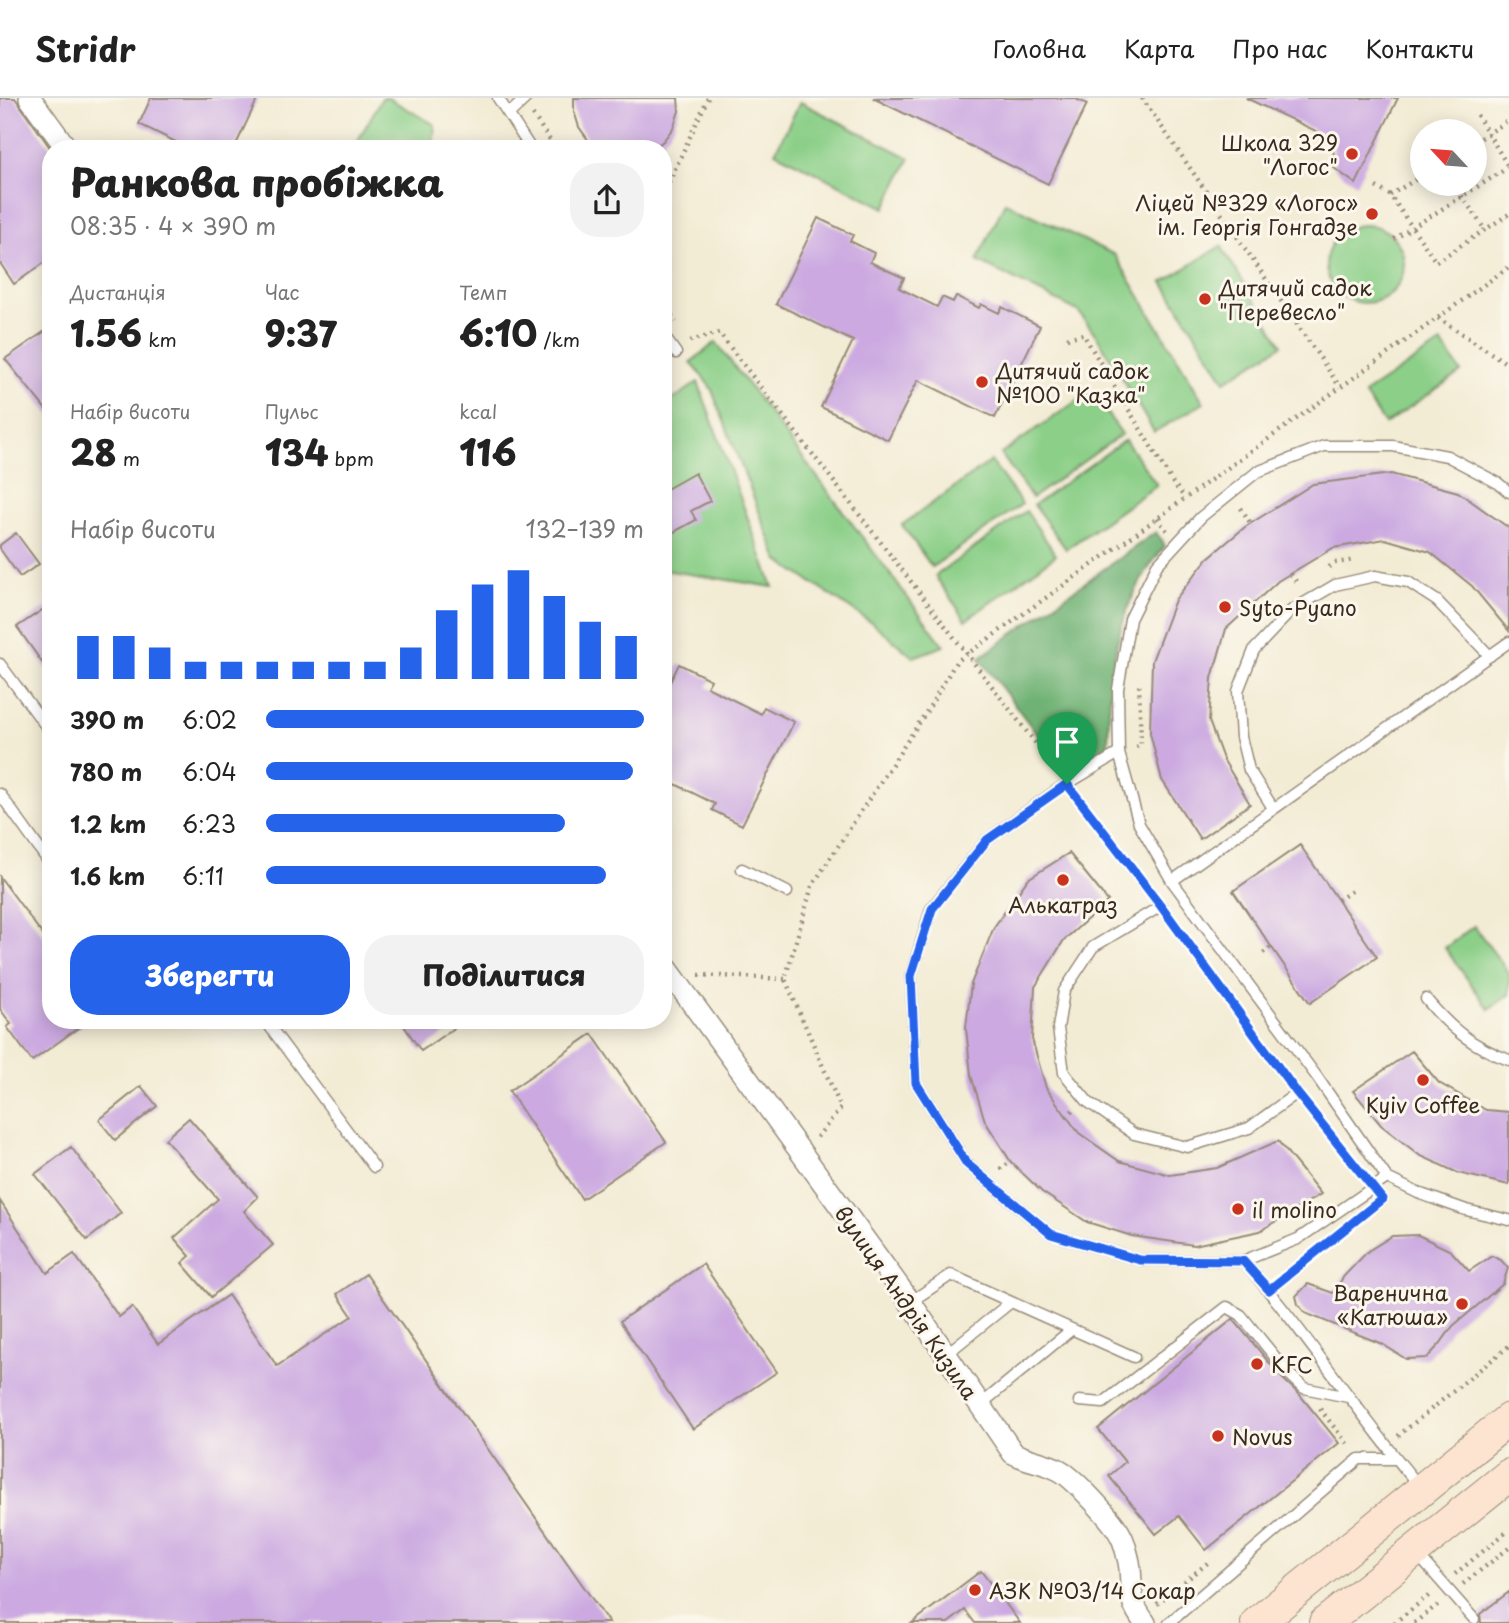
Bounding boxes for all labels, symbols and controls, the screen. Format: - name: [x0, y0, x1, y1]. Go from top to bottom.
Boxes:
- text: Stridr: [35, 23, 136, 73]
- text: Головна: [993, 30, 1086, 66]
- text: Карта: [1124, 30, 1194, 66]
- text: Про нас: [1232, 30, 1327, 66]
- text: Контакти: [1365, 30, 1474, 66]
- north arrow: [1410, 119, 1488, 196]
- map controls: [1410, 119, 1487, 196]
- place label: Школа 329 "Логос": [1221, 126, 1338, 182]
- marker: Школа 329 "Логос": [1344, 146, 1360, 162]
- text: Ранкова пробіжка: [70, 153, 444, 210]
- button: share: [570, 163, 644, 237]
- place label: Ліцей №329 «Логос» ім. Георгія Гонгадзе: [1135, 186, 1358, 242]
- marker: Ліцей №329 «Логос» ім. Георгія Гонгадзе: [1364, 206, 1380, 222]
- text: 08:35 · 4 × 390 m: [70, 208, 276, 243]
- place label: Дитячий садок "Перевесло": [1218, 271, 1372, 327]
- text: Дистанція: [70, 278, 166, 306]
- text: Час: [265, 278, 300, 306]
- text: Темп: [459, 278, 507, 306]
- marker: Дитячий садок "Перевесло": [1197, 291, 1213, 307]
- text: 1.56: [70, 306, 142, 359]
- text: 9:37: [265, 306, 337, 359]
- text: 6:10: [459, 306, 537, 359]
- text: km: [142, 325, 177, 353]
- text: /km: [537, 325, 580, 353]
- place label: Дитячий садок №100 "Казка": [995, 354, 1149, 410]
- marker: Дитячий садок №100 "Казка": [974, 374, 990, 390]
- text: Набір висоти: [70, 397, 190, 425]
- text: Пульс: [265, 397, 318, 425]
- text: kcal: [459, 397, 497, 425]
- text: 28: [70, 425, 117, 478]
- text: 134: [265, 425, 328, 478]
- text: 116: [459, 425, 516, 478]
- text: m: [117, 444, 140, 472]
- text: bpm: [328, 444, 374, 472]
- text: Набір висоти: [70, 511, 216, 546]
- text: 132–139 m: [525, 511, 644, 546]
- place label: Syto-Pyano: [1239, 591, 1357, 623]
- marker: Syto-Pyano: [1217, 599, 1233, 615]
- text: 390 m: [70, 702, 144, 737]
- text: 6:02: [182, 702, 237, 737]
- pin: [1037, 712, 1097, 784]
- icon: arrive: [1048, 723, 1086, 761]
- text: 780 m: [70, 754, 142, 789]
- text: 6:04: [182, 754, 237, 789]
- text: 1.2 km: [70, 806, 146, 841]
- text: 6:23: [182, 806, 236, 841]
- text: 1.6 km: [70, 858, 145, 893]
- text: 6:11: [182, 858, 224, 893]
- marker: Алькатраз: [1055, 872, 1071, 888]
- place label: Алькатраз: [1008, 888, 1118, 920]
- button: Зберегти: [70, 935, 350, 1015]
- button: Поділитися: [364, 935, 644, 1015]
- marker: Kyiv Coffee: [1415, 1072, 1431, 1088]
- place label: Kyiv Coffee: [1366, 1088, 1480, 1120]
- place label: il molino: [1252, 1193, 1337, 1225]
- street label: вулиця Андрія Кизила: [828, 1198, 987, 1406]
- marker: il molino: [1230, 1201, 1246, 1217]
- place label: Варенична «Катюша»: [1333, 1276, 1449, 1332]
- marker: Варенична «Катюша»: [1454, 1296, 1470, 1312]
- place label: KFC: [1271, 1348, 1313, 1380]
- marker: KFC: [1249, 1356, 1265, 1372]
- place label: Novus: [1232, 1420, 1293, 1452]
- marker: Novus: [1210, 1428, 1226, 1444]
- place label: АЗК №03/14 Сокар: [989, 1574, 1196, 1606]
- marker: АЗК №03/14 Сокар: [967, 1582, 983, 1598]

